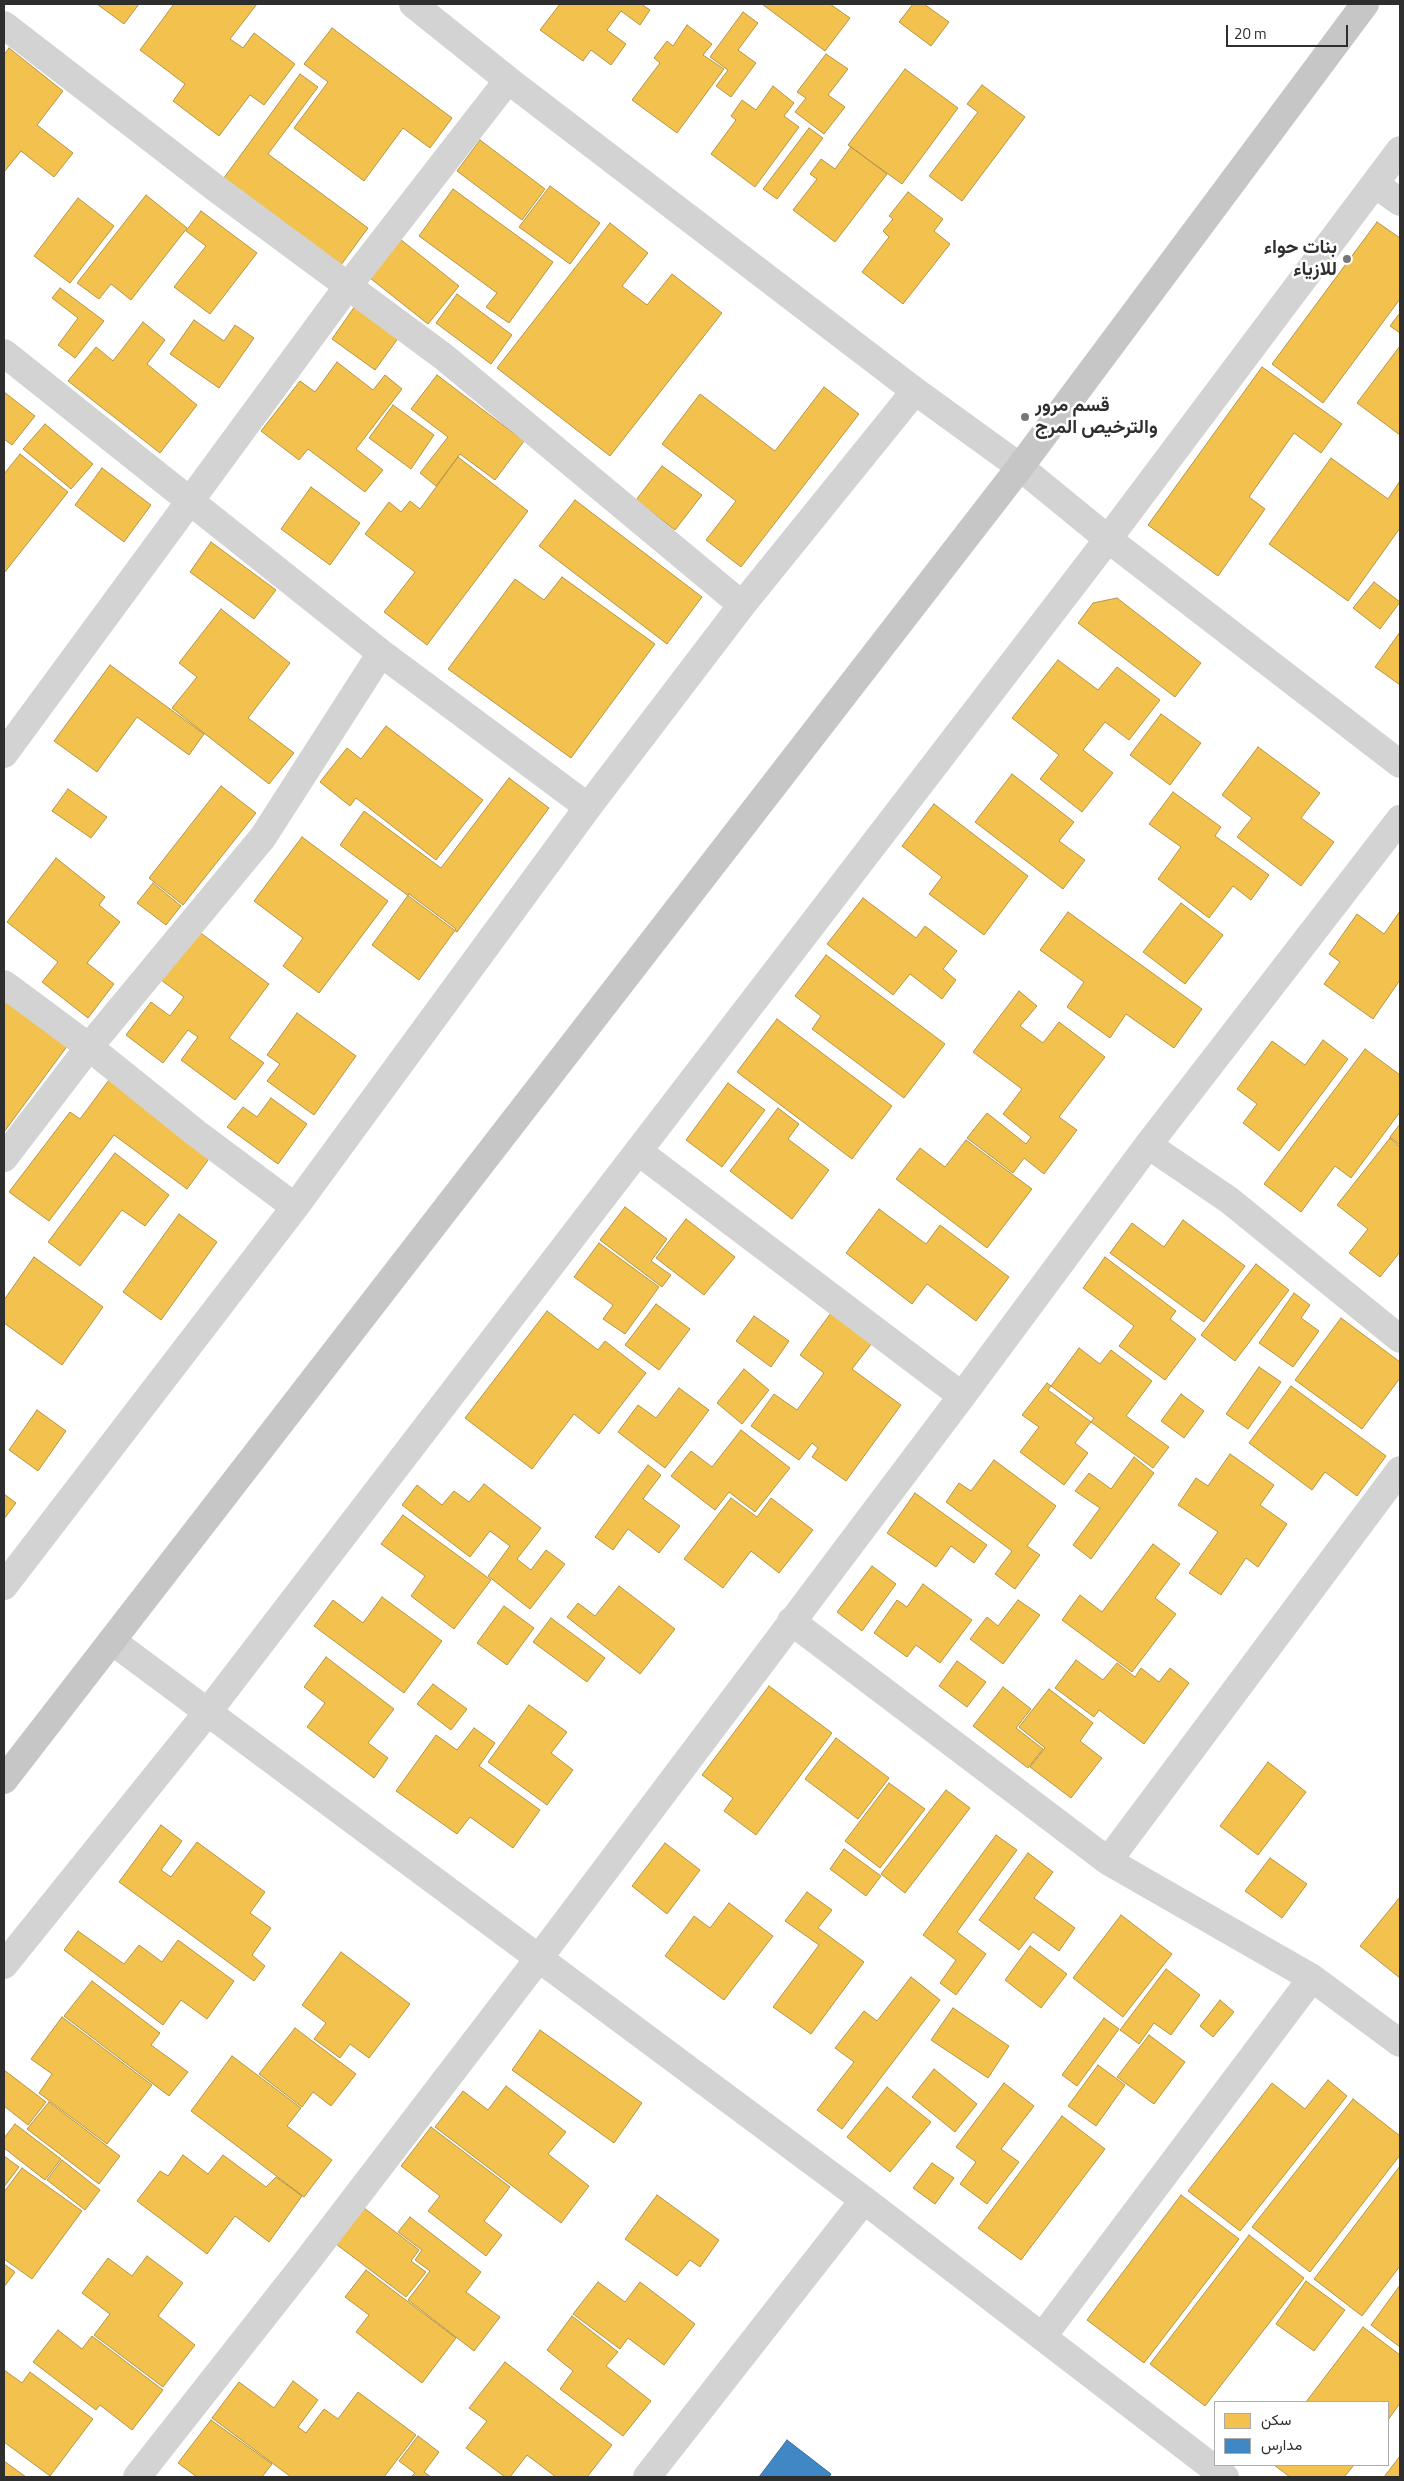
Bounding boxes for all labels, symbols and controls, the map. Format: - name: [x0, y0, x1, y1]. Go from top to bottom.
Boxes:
- scale bar: [1229, 15, 1352, 47]
- text: 20 m: [1234, 22, 1267, 45]
- place label: بنات حواء للازياء: [1264, 237, 1337, 281]
- marker: بنات حواء للازياء: [1341, 253, 1353, 265]
- place label: قسم مرور والترخيص المرج: [1035, 395, 1158, 439]
- marker: قسم مرور والترخيص المرج: [1019, 411, 1031, 423]
- legend: [1214, 2401, 1389, 2466]
- text: سكن: [1261, 2408, 1291, 2431]
- text: مدارس: [1261, 2433, 1302, 2456]

